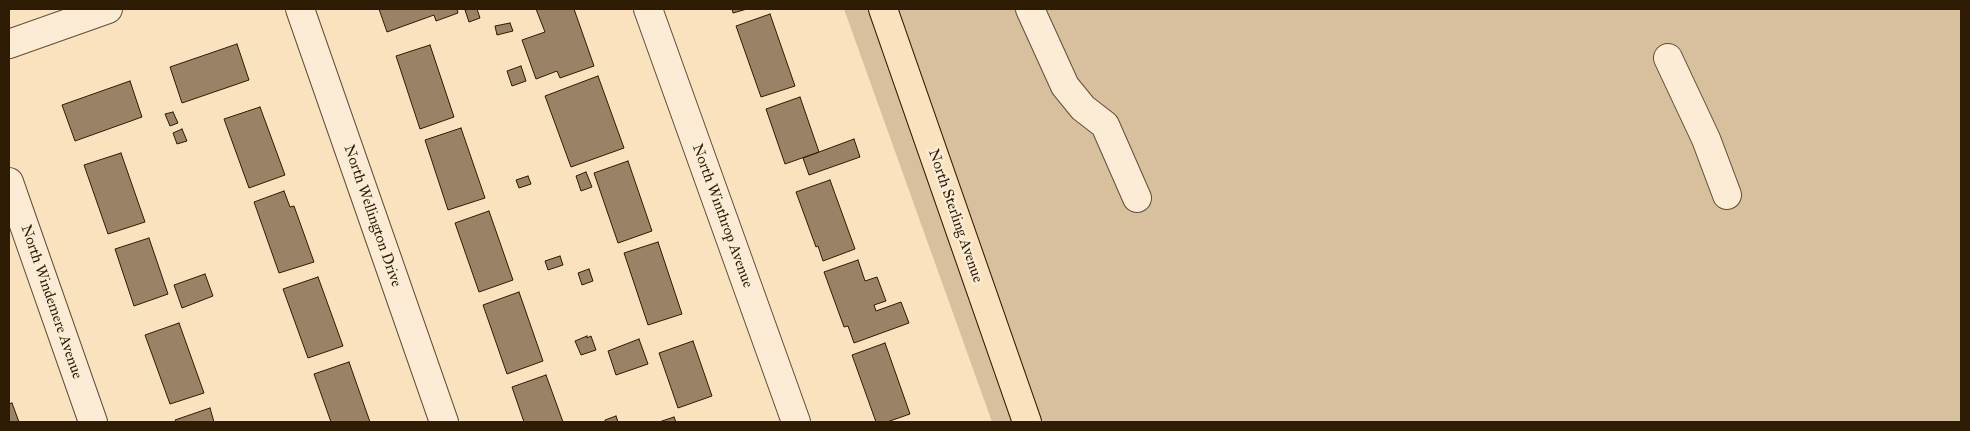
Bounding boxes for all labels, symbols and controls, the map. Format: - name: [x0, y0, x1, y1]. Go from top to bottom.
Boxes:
- street label: North Winthrop Avenue: [688, 142, 756, 290]
- street label: North Wellington Drive: [339, 143, 405, 289]
- street label: North Sterling Avenue: [924, 147, 986, 285]
- street label: North Windemere Avenue: [16, 223, 86, 381]

